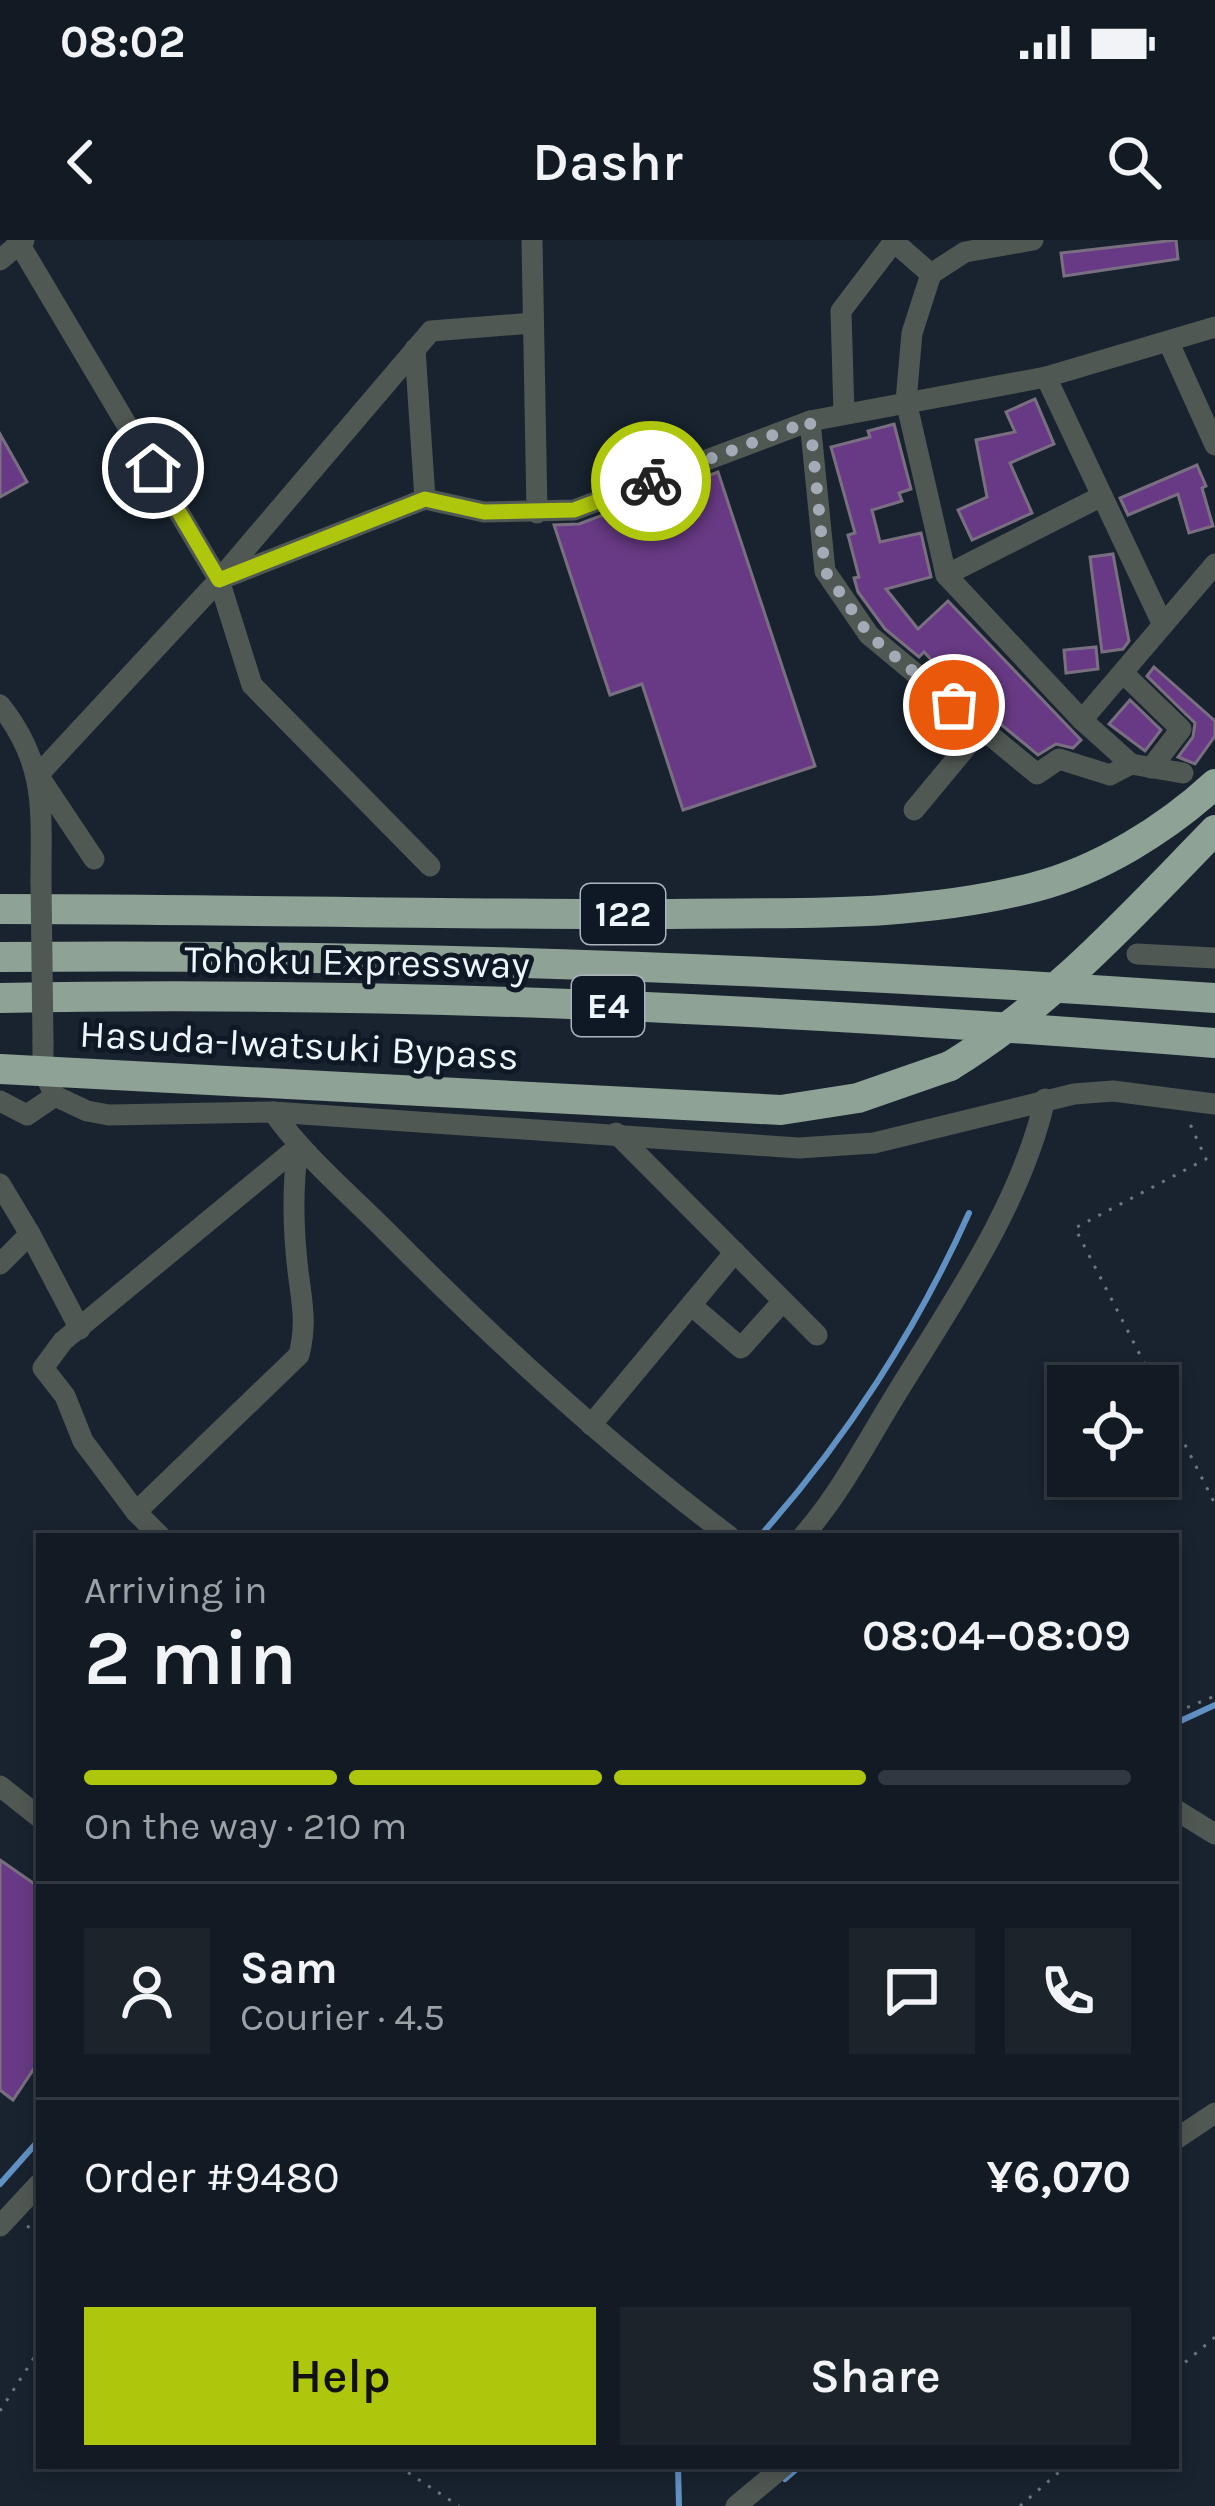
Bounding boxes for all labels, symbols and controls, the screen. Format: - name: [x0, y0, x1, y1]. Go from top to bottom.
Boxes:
- text: 08:02: [60, 16, 185, 68]
- icon: back: [48, 129, 114, 195]
- icon: search: [1101, 129, 1167, 195]
- text: Dashr: [532, 130, 683, 194]
- pin: [102, 417, 204, 519]
- courier: [591, 421, 711, 541]
- icon: home: [120, 435, 186, 501]
- icon: bike: [618, 448, 684, 514]
- pin: [903, 654, 1005, 756]
- icon: bag: [921, 672, 987, 738]
- road number: 122: [581, 884, 665, 944]
- street label: Tohoku Expressway: [184, 936, 530, 988]
- road number: E4: [572, 976, 644, 1036]
- street label: Hasuda-Iwatsuki Bypass: [78, 1011, 520, 1079]
- map controls: [1047, 1365, 1179, 1497]
- button: locate: [1047, 1365, 1179, 1497]
- text: Arriving in: [84, 1567, 267, 1613]
- text: 08:04–08:09: [862, 1609, 1131, 1661]
- text: 2 min: [84, 1612, 297, 1704]
- text: On the way · 210 m: [84, 1803, 407, 1849]
- button: person: [84, 1928, 210, 2054]
- button: chat: [849, 1928, 975, 2054]
- button: phone: [1005, 1928, 1131, 2054]
- text: Sam: [240, 1942, 338, 1994]
- text: Courier · 4.5: [240, 1994, 445, 2040]
- text: Order #9480: [84, 2151, 340, 2203]
- text: ¥6,070: [987, 2151, 1131, 2203]
- button: Help: [84, 2307, 596, 2445]
- button: Share: [620, 2307, 1131, 2445]

